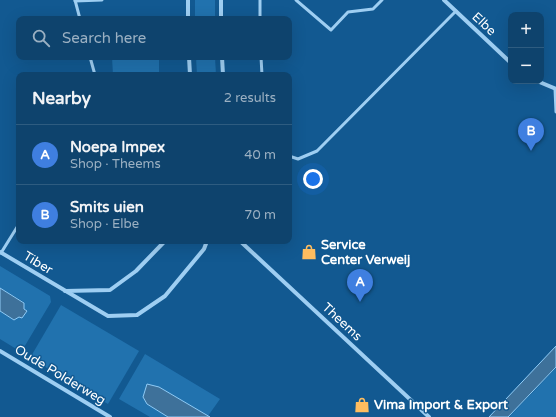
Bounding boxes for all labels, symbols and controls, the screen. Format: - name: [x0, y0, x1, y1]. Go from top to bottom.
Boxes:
- street label: Elbe: [469, 9, 499, 39]
- map controls: [508, 12, 544, 84]
- button: +: [508, 12, 544, 48]
- search box: [16, 16, 292, 60]
- icon: search: [30, 27, 52, 49]
- text: Search here: [62, 29, 146, 47]
- button: −: [508, 48, 544, 84]
- text: Nearby: [32, 88, 91, 109]
- text: 2 results: [224, 90, 276, 106]
- pin: B: [518, 118, 544, 151]
- text: Noepa Impex: [70, 138, 165, 156]
- text: A: [40, 147, 50, 163]
- text: 40 m: [244, 147, 276, 163]
- text: Shop · Theems: [70, 156, 161, 172]
- your location: [303, 169, 323, 189]
- text: Smits uien: [70, 198, 144, 216]
- text: B: [40, 207, 50, 223]
- text: 70 m: [244, 207, 276, 223]
- text: Shop · Elbe: [70, 216, 139, 232]
- place label: Service Center Verweij: [321, 237, 410, 268]
- shop icon: Service Center Verweij: [300, 243, 318, 261]
- street label: Tiber: [20, 248, 56, 278]
- pin: A: [347, 269, 373, 302]
- street label: Theems: [319, 300, 365, 344]
- street label: Oude Polderweg: [12, 342, 108, 408]
- shop icon: Vima Import & Export: [353, 396, 371, 414]
- place label: Vima Import & Export: [374, 397, 508, 413]

